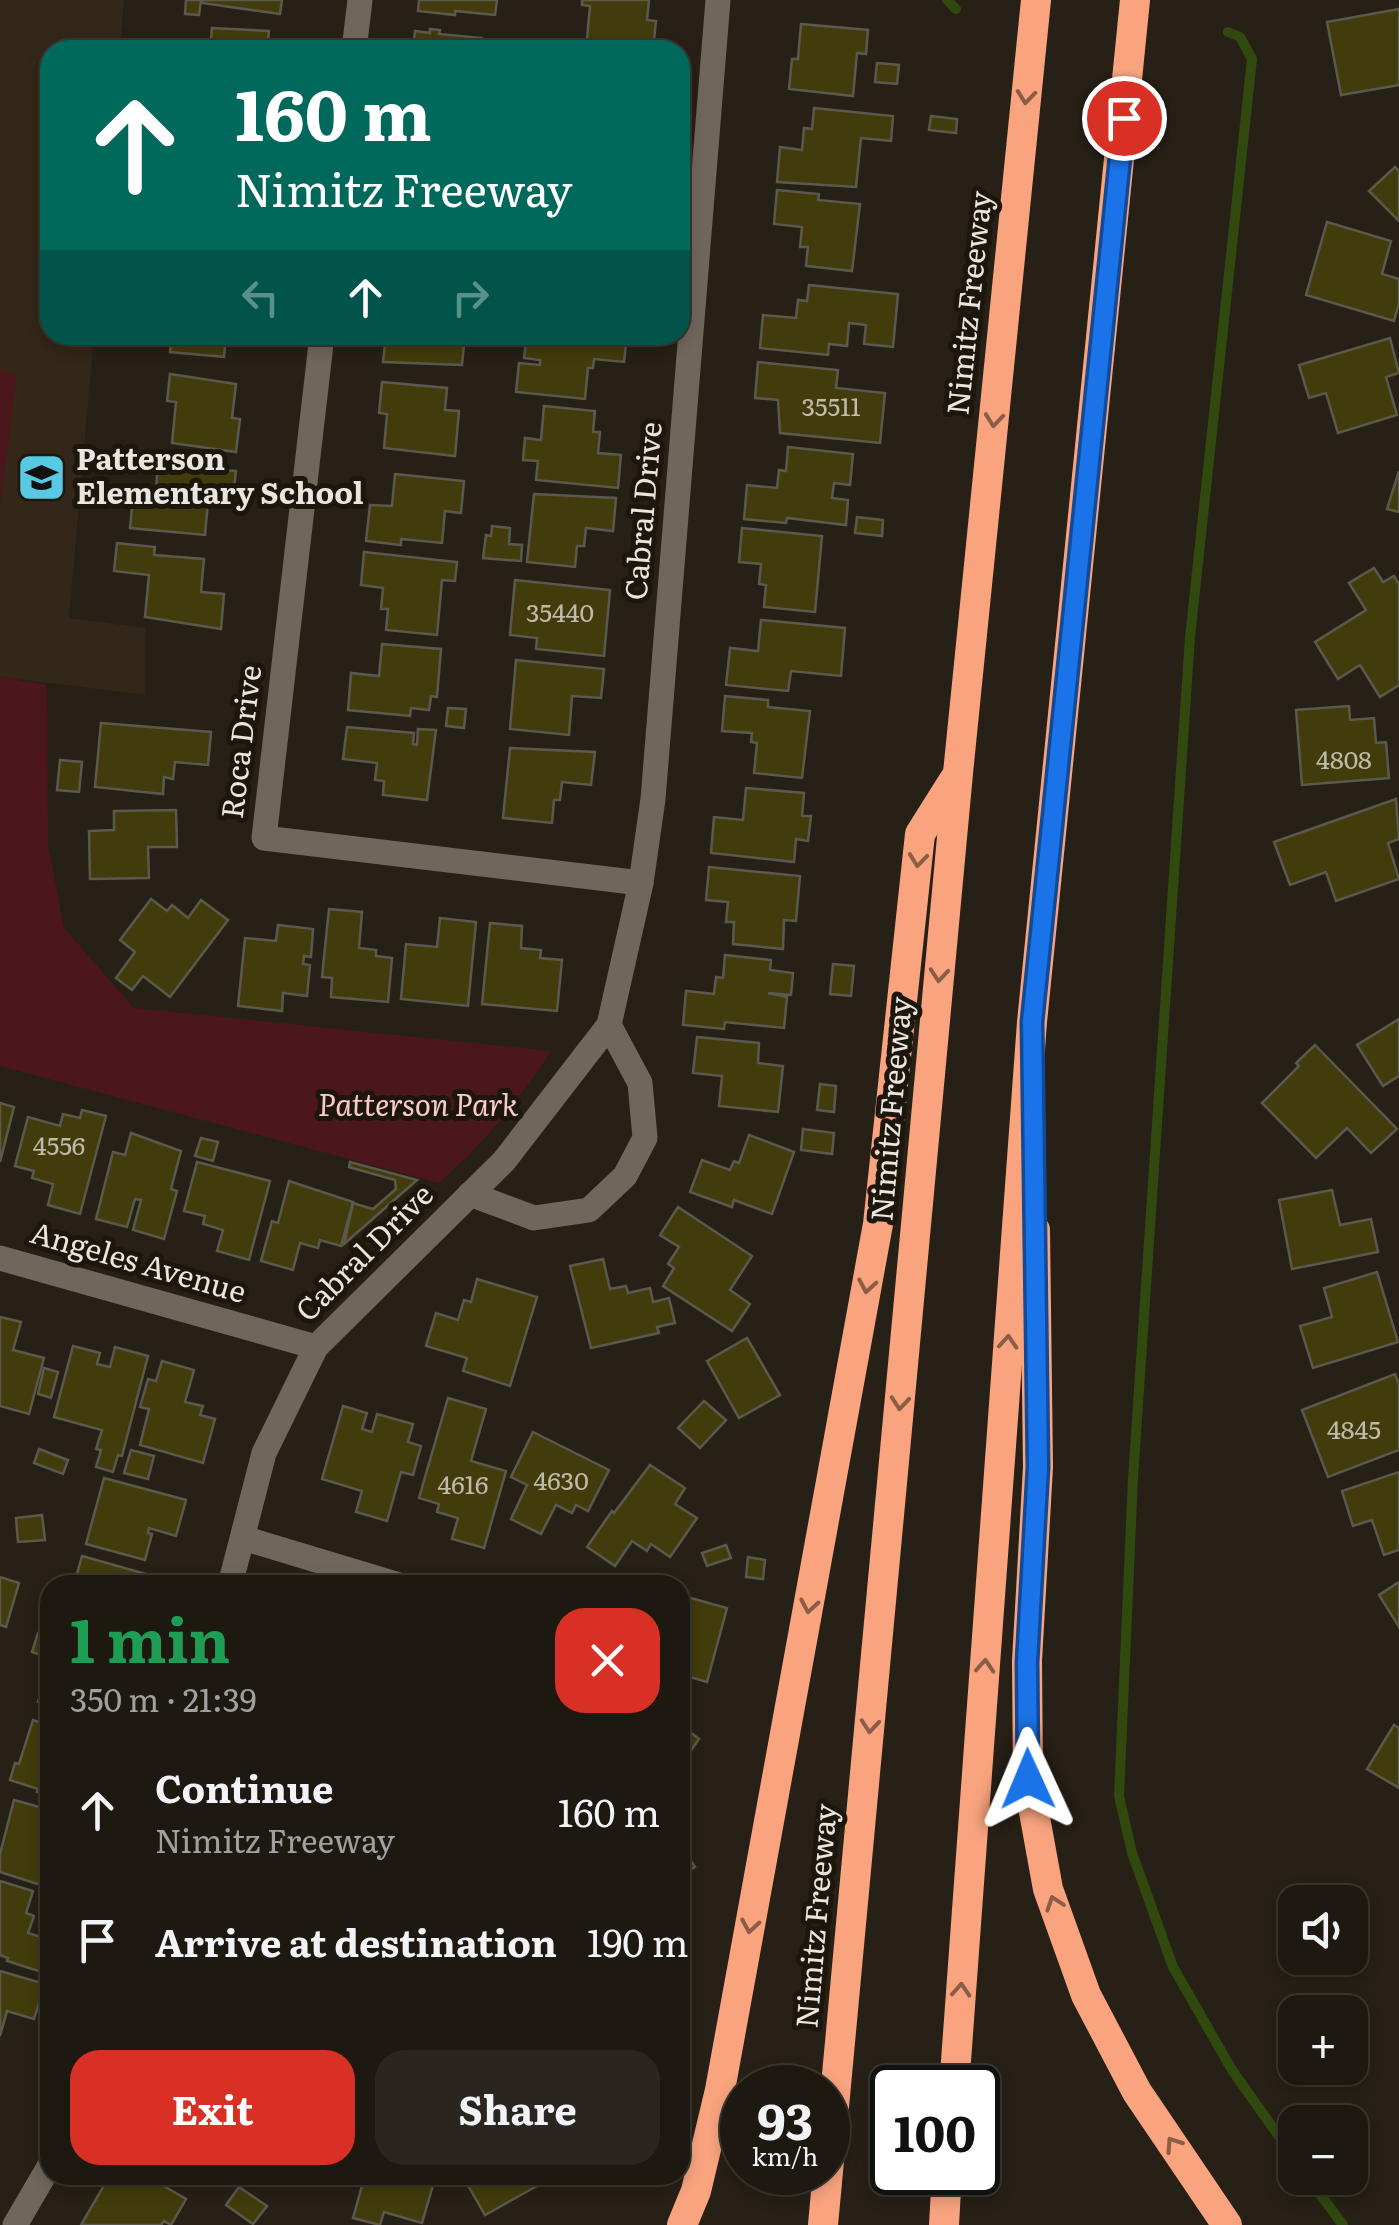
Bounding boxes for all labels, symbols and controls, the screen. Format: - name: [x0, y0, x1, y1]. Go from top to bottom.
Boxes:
- text: 160 m: [235, 59, 432, 163]
- pin: [1082, 76, 1167, 161]
- icon: ahead: [70, 80, 200, 210]
- one-way arrow: [1016, 89, 1037, 105]
- icon: arrive: [1097, 91, 1152, 146]
- text: Nimitz Freeway: [235, 154, 572, 221]
- street label: Nimitz Freeway: [933, 188, 1001, 417]
- icon: left: [233, 270, 288, 325]
- icon: ahead: [338, 270, 393, 325]
- icon: right: [443, 270, 498, 325]
- house number: 35511: [801, 387, 861, 424]
- one-way arrow: [983, 413, 1005, 429]
- street label: Cabral Drive: [611, 420, 671, 602]
- place label: Patterson Elementary School: [76, 435, 364, 513]
- school or university icon: Patterson Elementary School: [15, 451, 67, 503]
- house number: 35440: [526, 593, 594, 630]
- street label: Roca Drive: [208, 662, 270, 821]
- house number: 4808: [1316, 740, 1372, 777]
- one-way arrow: [908, 852, 929, 868]
- one-way arrow: [929, 967, 951, 983]
- street label: Nimitz Freeway: [857, 994, 921, 1223]
- park label: Patterson Park: [318, 1081, 519, 1125]
- house number: 4556: [33, 1126, 85, 1163]
- street label: Cabral Drive: [284, 1172, 442, 1330]
- street label: Angeles Avenue: [26, 1208, 252, 1312]
- one-way arrow: [857, 1278, 878, 1295]
- one-way arrow: [997, 1334, 1019, 1350]
- one-way arrow: [889, 1395, 911, 1411]
- house number: 4845: [1327, 1410, 1381, 1447]
- house number: 4630: [533, 1461, 589, 1498]
- house number: 4616: [438, 1465, 488, 1502]
- text: 1 min: [70, 1592, 230, 1681]
- one-way arrow: [799, 1597, 820, 1614]
- button: close: [555, 1608, 660, 1713]
- one-way arrow: [973, 1658, 995, 1674]
- text: 350 m · 21:39: [70, 1674, 257, 1722]
- one-way arrow: [859, 1719, 881, 1735]
- position arrow: [976, 1727, 1080, 1831]
- text: Continue: [155, 1758, 333, 1815]
- text: 160 m: [558, 1782, 660, 1839]
- icon: ahead: [70, 1783, 125, 1838]
- street label: Nimitz Freeway: [782, 1801, 846, 2030]
- text: Nimitz Freeway: [155, 1815, 395, 1863]
- map controls: [1278, 1885, 1368, 2195]
- button: sound: [1278, 1885, 1368, 1975]
- one-way arrow: [1045, 1896, 1065, 1913]
- text: Arrive at destination: [155, 1912, 557, 1969]
- text: 190 m: [587, 1912, 689, 1969]
- icon: arrive: [70, 1913, 125, 1968]
- one-way arrow: [740, 1918, 761, 1934]
- one-way arrow: [950, 1982, 971, 1998]
- button: +: [1278, 1995, 1368, 2085]
- button: Exit: [70, 2050, 355, 2165]
- button: Share: [375, 2050, 660, 2165]
- speed limit sign: 100: [870, 2065, 1000, 2195]
- text: 93: [757, 2081, 813, 2155]
- button: −: [1278, 2105, 1368, 2195]
- text: km/h: [752, 2137, 818, 2174]
- one-way arrow: [1166, 2137, 1185, 2155]

